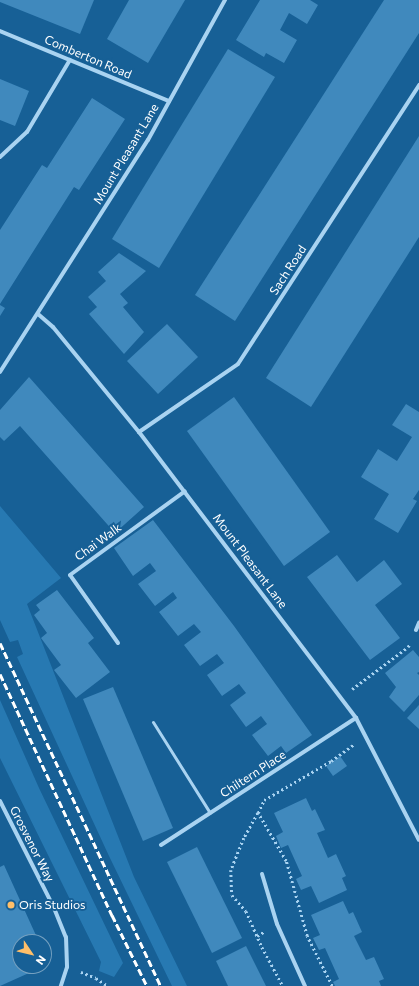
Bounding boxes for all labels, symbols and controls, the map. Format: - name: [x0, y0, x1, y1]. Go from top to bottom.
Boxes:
- street label: Comberton Road: [42, 32, 134, 82]
- street label: Mount Pleasant Lane: [90, 101, 162, 207]
- street label: Sach Road: [267, 242, 309, 298]
- street label: Mount Pleasant Lane: [210, 511, 290, 611]
- street label: Chai Walk: [72, 520, 124, 564]
- street label: Chiltern Place: [217, 747, 289, 801]
- street label: Grosvenor Way: [7, 804, 57, 884]
- place label: Oris Studios: [19, 898, 86, 912]
- marker: Oris Studios: [6, 900, 16, 910]
- north arrow: [12, 934, 52, 974]
- text: N: [34, 953, 49, 968]

